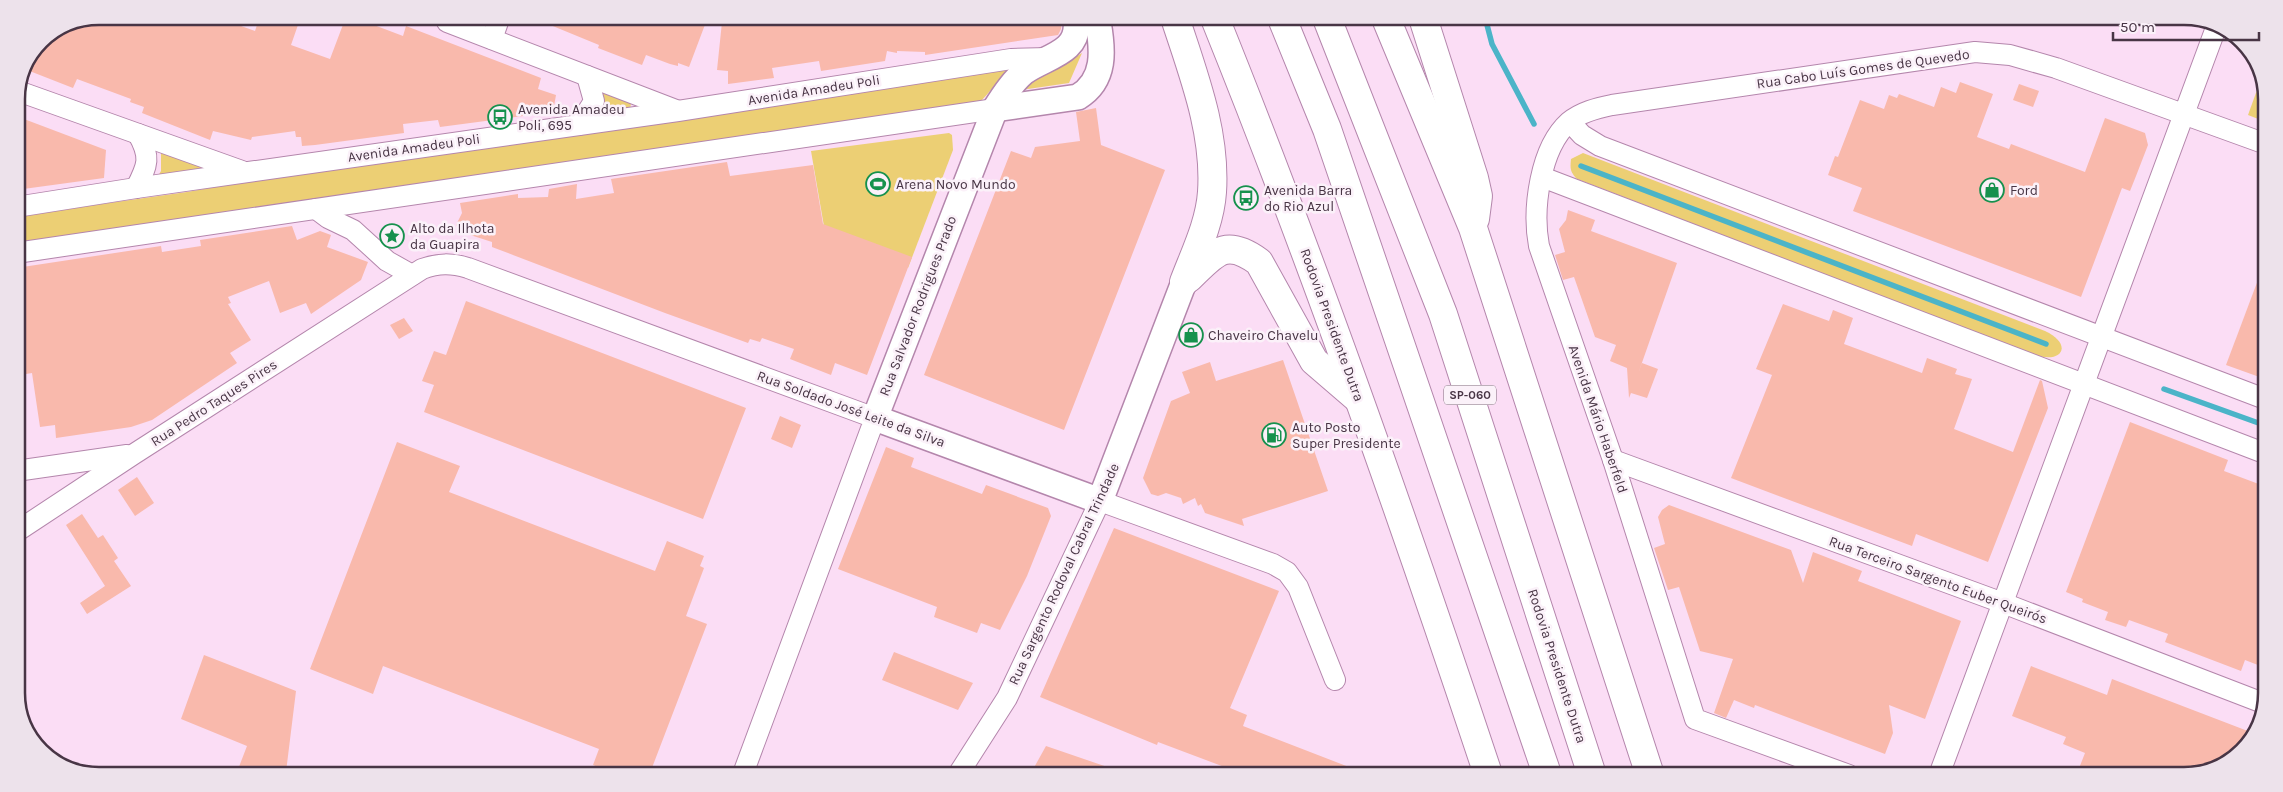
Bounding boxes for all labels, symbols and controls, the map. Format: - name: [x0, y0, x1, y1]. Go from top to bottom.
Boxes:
- scale bar: [2113, 10, 2259, 42]
- text: 50 m: [2120, 18, 2155, 36]
- street label: Rua Cabo Luís Gomes de Quevedo: [1755, 46, 1971, 92]
- street label: Avenida Amadeu Poli: [747, 71, 881, 109]
- place label: Avenida Amadeu Poli, 695: [518, 101, 625, 134]
- bus stop icon: Avenida Amadeu Poli, 695: [487, 104, 513, 130]
- street label: Avenida Amadeu Poli: [347, 130, 481, 166]
- sports icon: Arena Novo Mundo: [865, 171, 891, 197]
- place label: Arena Novo Mundo: [896, 176, 1016, 193]
- shop icon: Ford: [1979, 177, 2005, 203]
- place label: Avenida Barra do Rio Azul: [1264, 182, 1352, 215]
- place label: Ford: [2010, 182, 2038, 199]
- bus stop icon: Avenida Barra do Rio Azul: [1233, 185, 1259, 211]
- street label: Rua Salvador Rodrigues Prado: [876, 213, 960, 399]
- place label: Alto da Ilhota da Guapira: [410, 220, 494, 253]
- place icon: Alto da Ilhota da Guapira: [379, 223, 405, 249]
- street label: Rodovia Presidente Dutra: [1296, 246, 1368, 404]
- shop icon: Chaveiro Chavelu: [1178, 322, 1204, 348]
- place label: Chaveiro Chavelu: [1208, 327, 1319, 344]
- street label: Avenida Mário Haberfeld: [1565, 343, 1631, 495]
- street label: Rua Pedro Taques Pires: [148, 356, 280, 450]
- street label: Rua Soldado José Leite da Silva: [755, 367, 947, 451]
- road number: SP-060: [1444, 386, 1496, 404]
- place label: Auto Posto Super Presidente: [1292, 419, 1401, 452]
- fuel station icon: Auto Posto Super Presidente: [1261, 422, 1287, 448]
- street label: Rua Sargento Rodoval Cabral Trindade: [1005, 460, 1123, 688]
- street label: Rua Terceiro Sargento Euber Queirós: [1827, 533, 2049, 627]
- street label: Rodovia Presidente Dutra: [1524, 587, 1590, 745]

